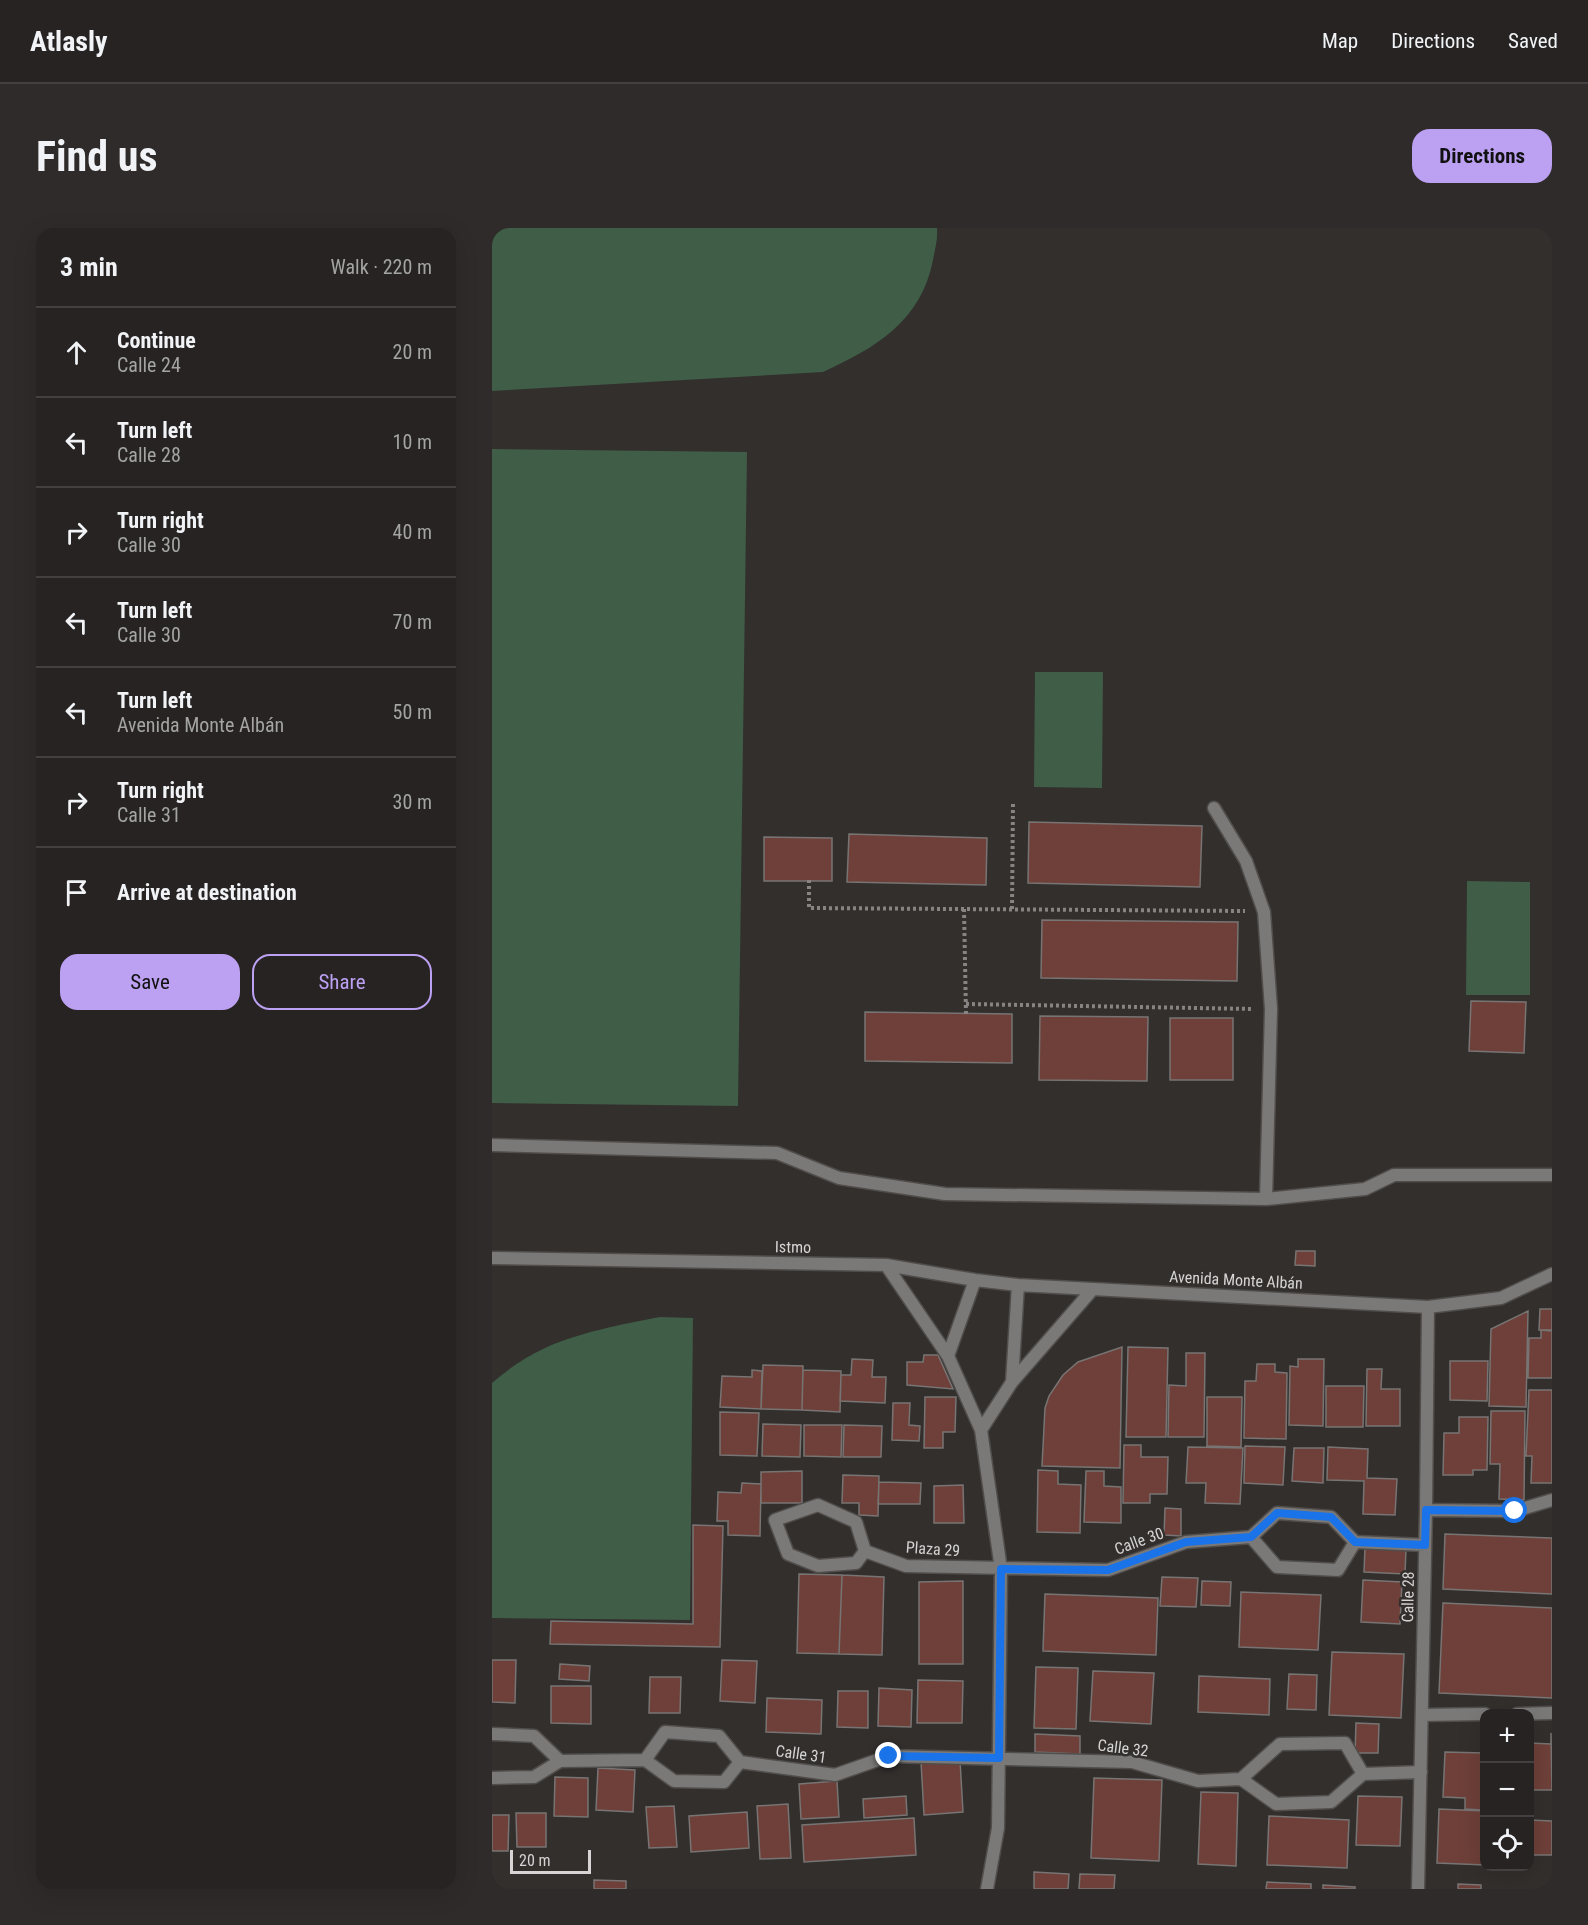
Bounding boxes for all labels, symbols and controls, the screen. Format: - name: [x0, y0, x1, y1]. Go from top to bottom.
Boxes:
- text: Atlasly: [30, 25, 108, 58]
- text: Map: [1322, 29, 1358, 53]
- text: Directions: [1391, 29, 1475, 53]
- text: Saved: [1508, 29, 1558, 53]
- button: Directions: [1412, 129, 1552, 183]
- text: Find us: [36, 132, 157, 181]
- text: 3 min: [60, 252, 118, 282]
- text: Walk · 220 m: [331, 255, 432, 279]
- text: Continue: [117, 328, 196, 353]
- icon: ahead: [60, 336, 93, 369]
- text: 20 m: [393, 340, 432, 364]
- text: Calle 24: [117, 353, 181, 377]
- text: Turn left: [117, 418, 192, 443]
- icon: left: [60, 426, 93, 459]
- text: 10 m: [393, 430, 432, 454]
- text: Calle 28: [117, 443, 181, 467]
- text: Turn right: [117, 508, 204, 533]
- icon: right: [60, 516, 93, 549]
- text: 40 m: [393, 520, 432, 544]
- text: Calle 30: [117, 533, 181, 557]
- text: Turn left: [117, 598, 192, 623]
- icon: left: [60, 606, 93, 639]
- text: 70 m: [393, 610, 432, 634]
- text: Calle 30: [117, 623, 181, 647]
- text: Turn left: [117, 688, 192, 713]
- icon: left: [60, 696, 93, 729]
- text: 50 m: [393, 700, 432, 724]
- text: Avenida Monte Albán: [117, 713, 284, 737]
- text: Turn right: [117, 778, 204, 803]
- icon: right: [60, 786, 93, 819]
- text: 30 m: [393, 790, 432, 814]
- text: Calle 31: [117, 803, 181, 827]
- icon: arrive: [60, 876, 93, 909]
- text: Arrive at destination: [117, 880, 297, 905]
- button: Save: [60, 954, 240, 1010]
- button: Share: [252, 954, 432, 1010]
- street label: Istmo: [775, 1237, 811, 1257]
- street label: Avenida Monte Albán: [1169, 1267, 1303, 1293]
- route start: [1501, 1497, 1527, 1523]
- street label: Calle 30: [1112, 1523, 1166, 1559]
- street label: Plaza 29: [905, 1538, 961, 1560]
- street label: Calle 28: [1398, 1571, 1418, 1623]
- map controls: [1480, 1709, 1534, 1871]
- button: +: [1480, 1709, 1534, 1763]
- street label: Calle 32: [1097, 1735, 1150, 1761]
- street label: Calle 31: [774, 1741, 828, 1767]
- route end: [875, 1742, 901, 1768]
- button: −: [1480, 1763, 1534, 1817]
- button: locate: [1480, 1817, 1534, 1871]
- scale bar: [510, 1847, 591, 1874]
- text: 20 m: [519, 1851, 551, 1870]

